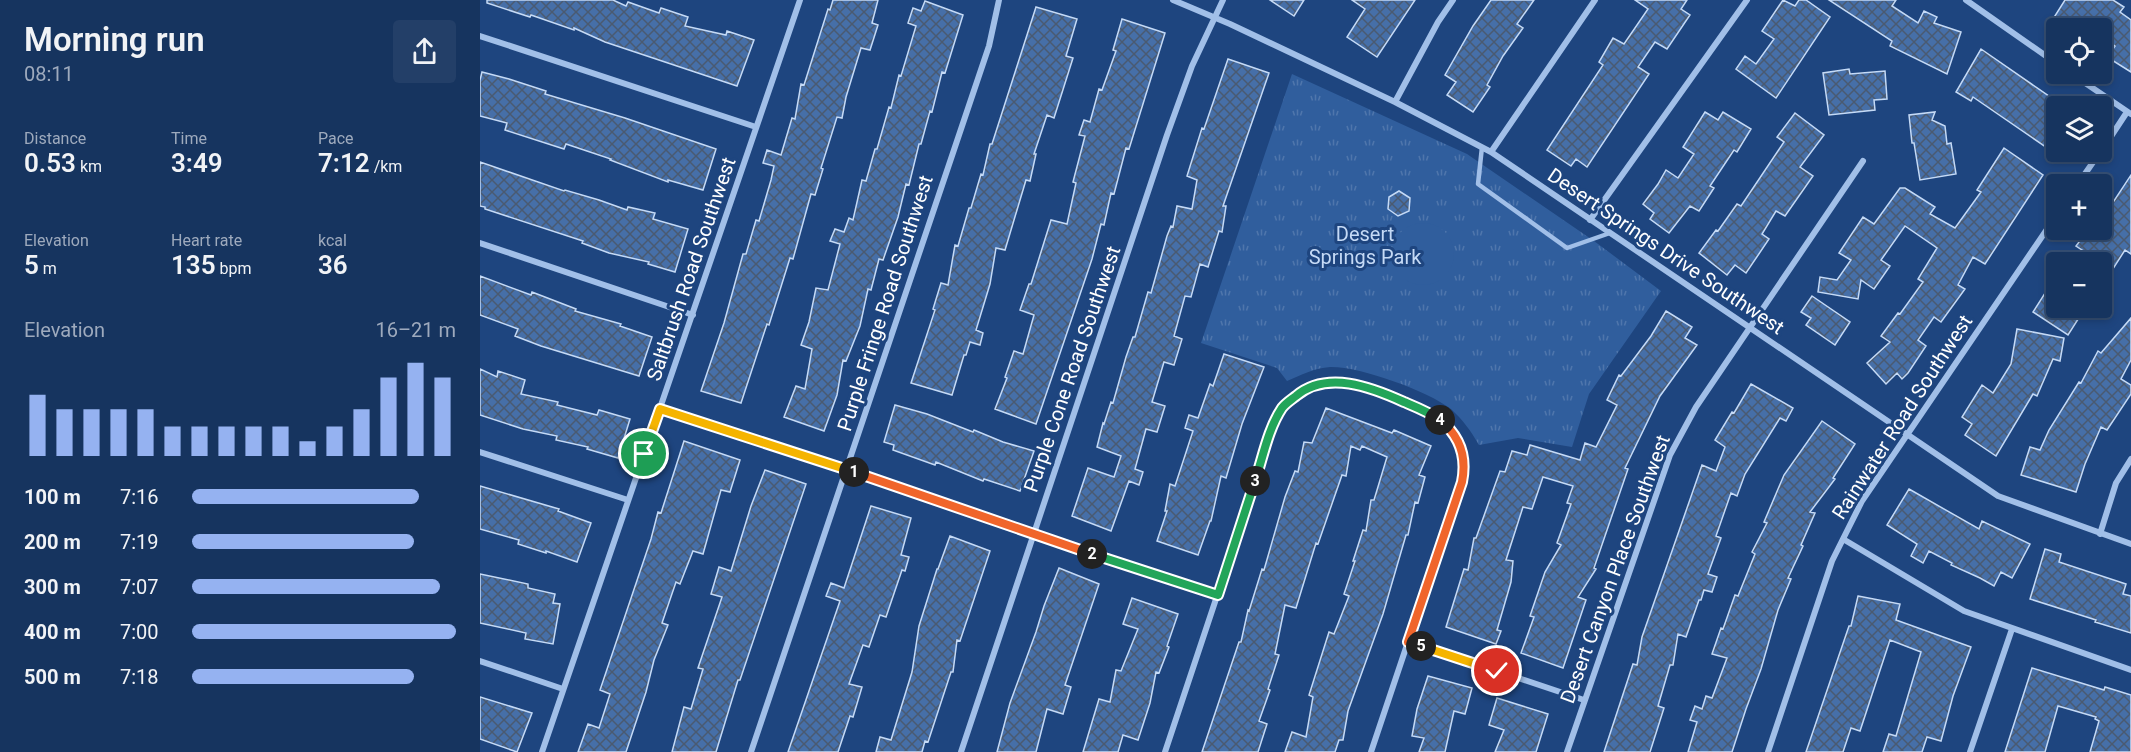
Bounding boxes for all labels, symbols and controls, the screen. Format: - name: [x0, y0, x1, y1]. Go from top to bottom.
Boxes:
- map controls: [2046, 18, 2112, 318]
- button: locate: [2046, 18, 2112, 84]
- text: Morning run: [24, 20, 205, 59]
- button: share: [393, 20, 456, 83]
- text: 08:11: [24, 62, 74, 86]
- button: layers: [2046, 96, 2112, 162]
- text: Distance: [24, 129, 86, 148]
- text: Time: [171, 129, 207, 148]
- text: Pace: [318, 129, 354, 148]
- text: 0.53: [24, 148, 76, 178]
- text: 3:49: [171, 148, 223, 178]
- text: 7:12: [318, 148, 370, 178]
- street label: Saltbrush Road Southwest: [641, 154, 741, 384]
- text: km: [76, 157, 102, 176]
- text: /km: [370, 157, 402, 176]
- street label: Desert Springs Drive Southwest: [1543, 163, 1789, 339]
- street label: Purple Fringe Road Southwest: [832, 172, 938, 434]
- button: +: [2046, 174, 2112, 240]
- park label: Desert Springs Park: [1309, 222, 1422, 269]
- text: Elevation: [24, 231, 89, 250]
- text: Heart rate: [171, 231, 242, 250]
- text: kcal: [318, 231, 347, 250]
- street label: Purple Cone Road Southwest: [1019, 243, 1125, 495]
- text: 5: [24, 250, 39, 280]
- text: 135: [171, 250, 216, 280]
- text: 36: [318, 250, 348, 280]
- button: −: [2046, 252, 2112, 318]
- text: m: [39, 259, 57, 278]
- text: bpm: [216, 259, 252, 278]
- street label: Rainwater Road Southwest: [1827, 310, 1977, 524]
- text: Elevation: [24, 318, 105, 342]
- text: 16–21 m: [375, 318, 456, 342]
- pin: 4: [1425, 405, 1455, 435]
- text: 4: [1435, 410, 1445, 429]
- pin: [618, 428, 669, 479]
- street label: Desert Canyon Place Southwest: [1555, 432, 1675, 706]
- icon: arrive: [627, 437, 660, 470]
- pin: 1: [839, 457, 869, 487]
- text: 1: [849, 462, 859, 481]
- pin: 3: [1240, 466, 1270, 496]
- text: 3: [1250, 471, 1260, 490]
- text: 100 m: [24, 485, 81, 509]
- text: 7:16: [120, 485, 159, 509]
- text: 200 m: [24, 530, 81, 554]
- text: 7:19: [120, 530, 159, 554]
- pin: 2: [1077, 539, 1107, 569]
- text: 2: [1087, 544, 1097, 563]
- text: 300 m: [24, 575, 81, 599]
- text: 7:07: [120, 575, 159, 599]
- text: 400 m: [24, 620, 81, 644]
- text: 7:00: [120, 620, 159, 644]
- pin: 5: [1406, 631, 1436, 661]
- text: 5: [1416, 636, 1426, 655]
- pin: [1471, 645, 1522, 696]
- icon: check: [1480, 654, 1513, 687]
- text: 500 m: [24, 665, 81, 689]
- text: 7:18: [120, 665, 159, 689]

